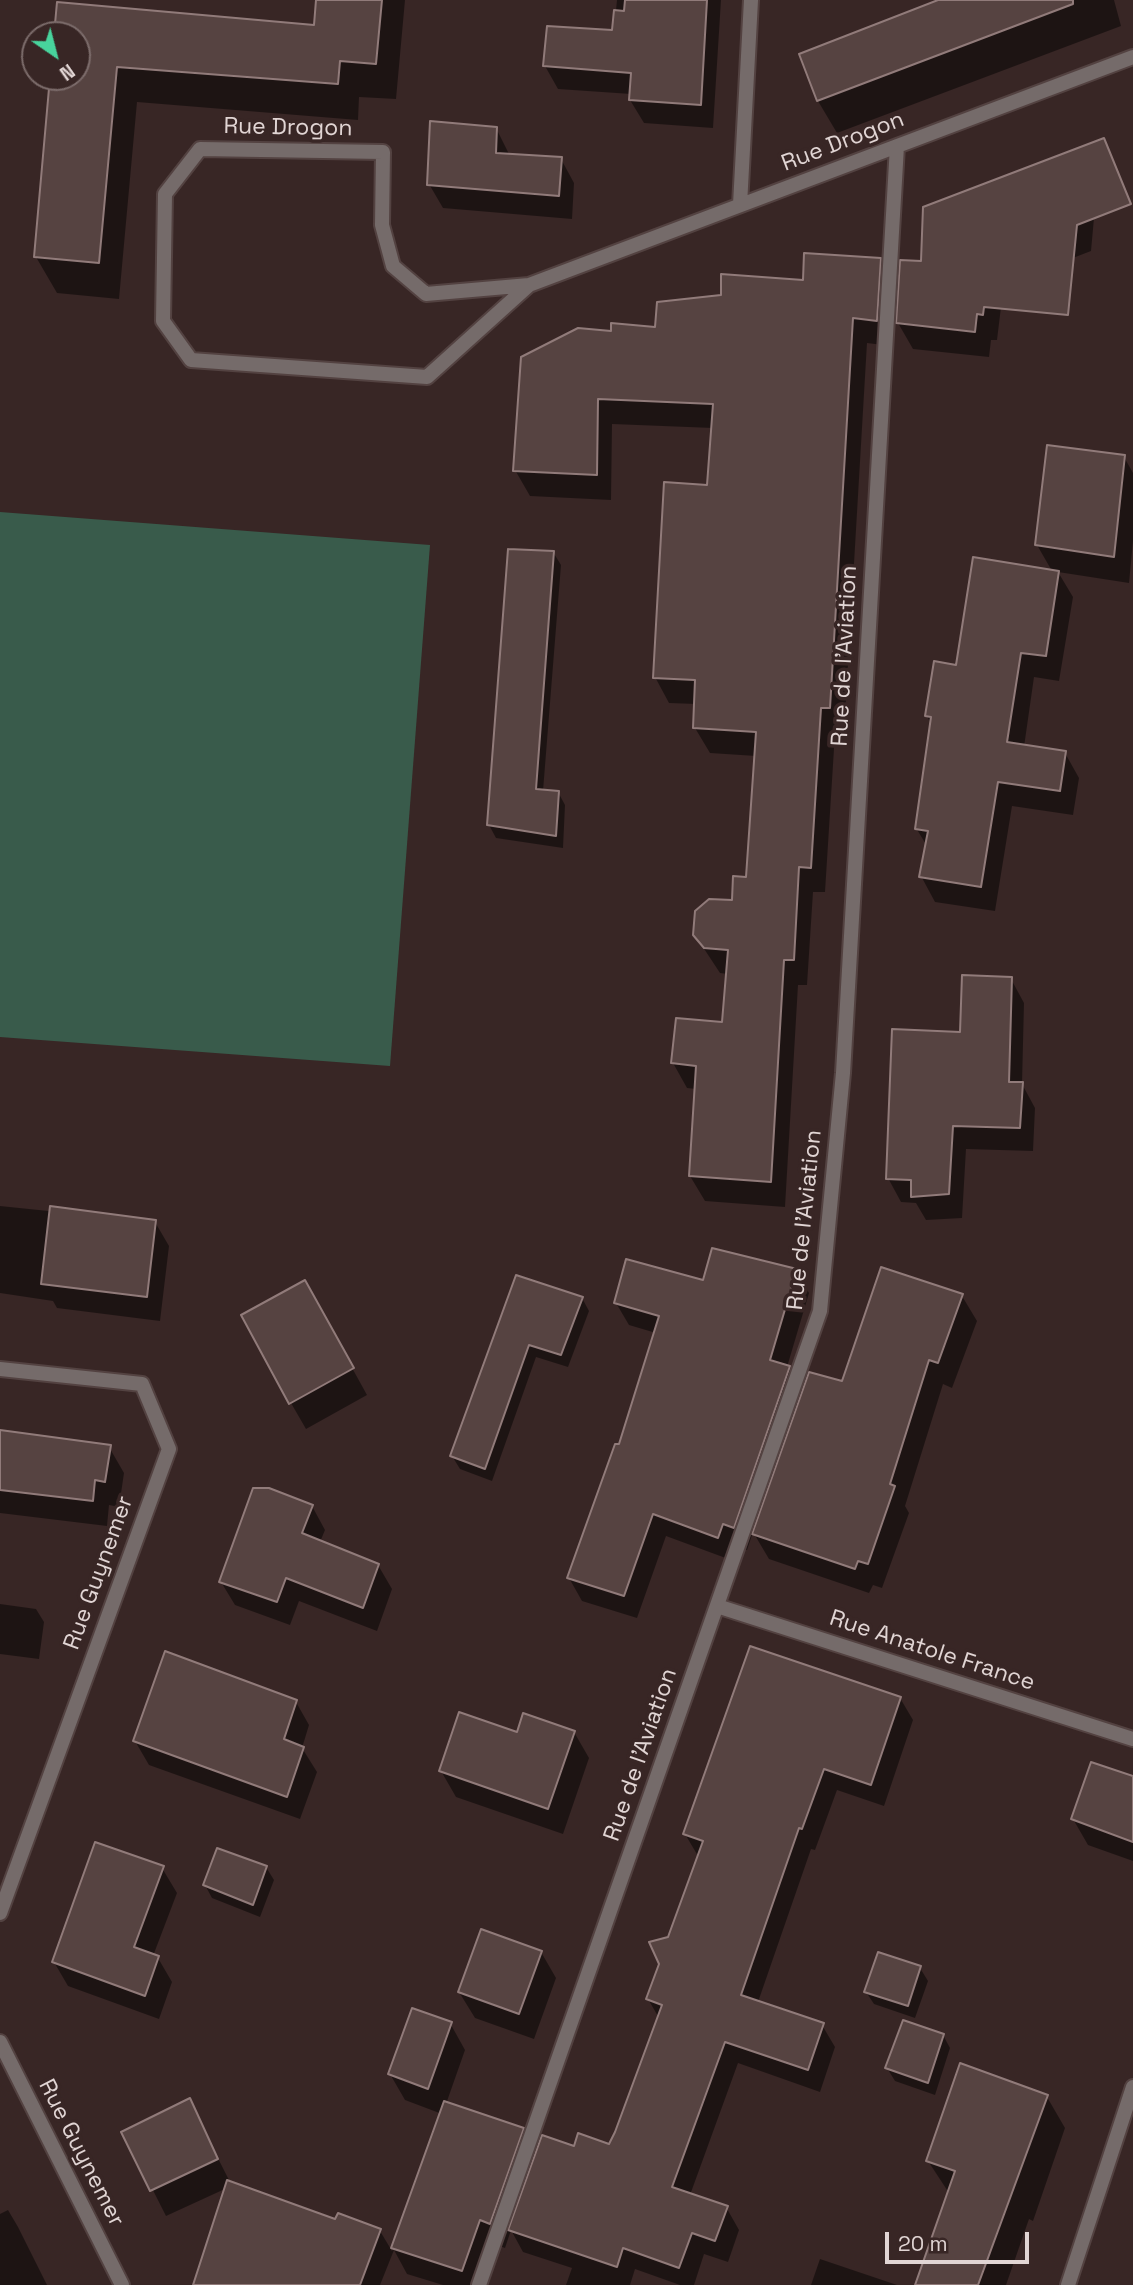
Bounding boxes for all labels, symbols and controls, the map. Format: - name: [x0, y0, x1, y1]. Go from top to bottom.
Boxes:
- north arrow: [21, 21, 91, 91]
- text: N: [55, 58, 80, 86]
- street label: Rue Drogon: [778, 106, 908, 178]
- street label: Rue Drogon: [223, 113, 353, 143]
- street label: Rue de l'Aviation: [826, 565, 864, 747]
- street label: Rue de l'Aviation: [782, 1129, 828, 1311]
- street label: Rue Guynemer: [58, 1493, 140, 1653]
- street label: Rue Anatole France: [826, 1605, 1038, 1697]
- street label: Rue de l'Aviation: [598, 1665, 684, 1845]
- street label: Rue Guynemer: [32, 2075, 130, 2231]
- scale bar: [888, 2218, 1032, 2262]
- text: 20 m: [898, 2230, 948, 2257]

